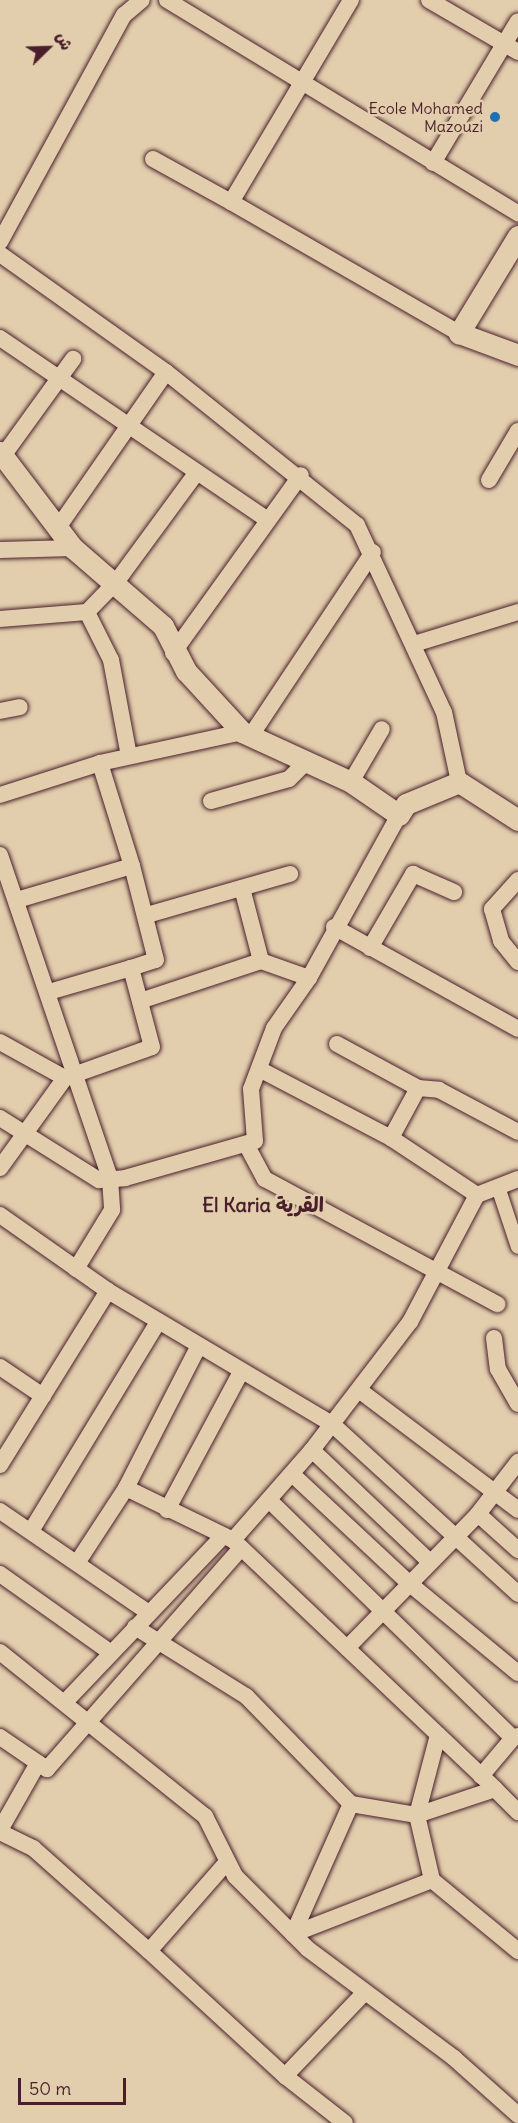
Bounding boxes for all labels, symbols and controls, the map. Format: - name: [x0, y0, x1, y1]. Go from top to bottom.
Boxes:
- north arrow: [18, 18, 78, 78]
- text: ش: [52, 29, 77, 53]
- place label: Ecole Mohamed Mazouzi: [369, 98, 483, 136]
- marker: Ecole Mohamed Mazouzi: [488, 110, 502, 124]
- district label: El Karia القرية: [202, 1192, 324, 1216]
- scale bar: [21, 2066, 129, 2104]
- text: 50 m: [29, 2077, 71, 2100]

